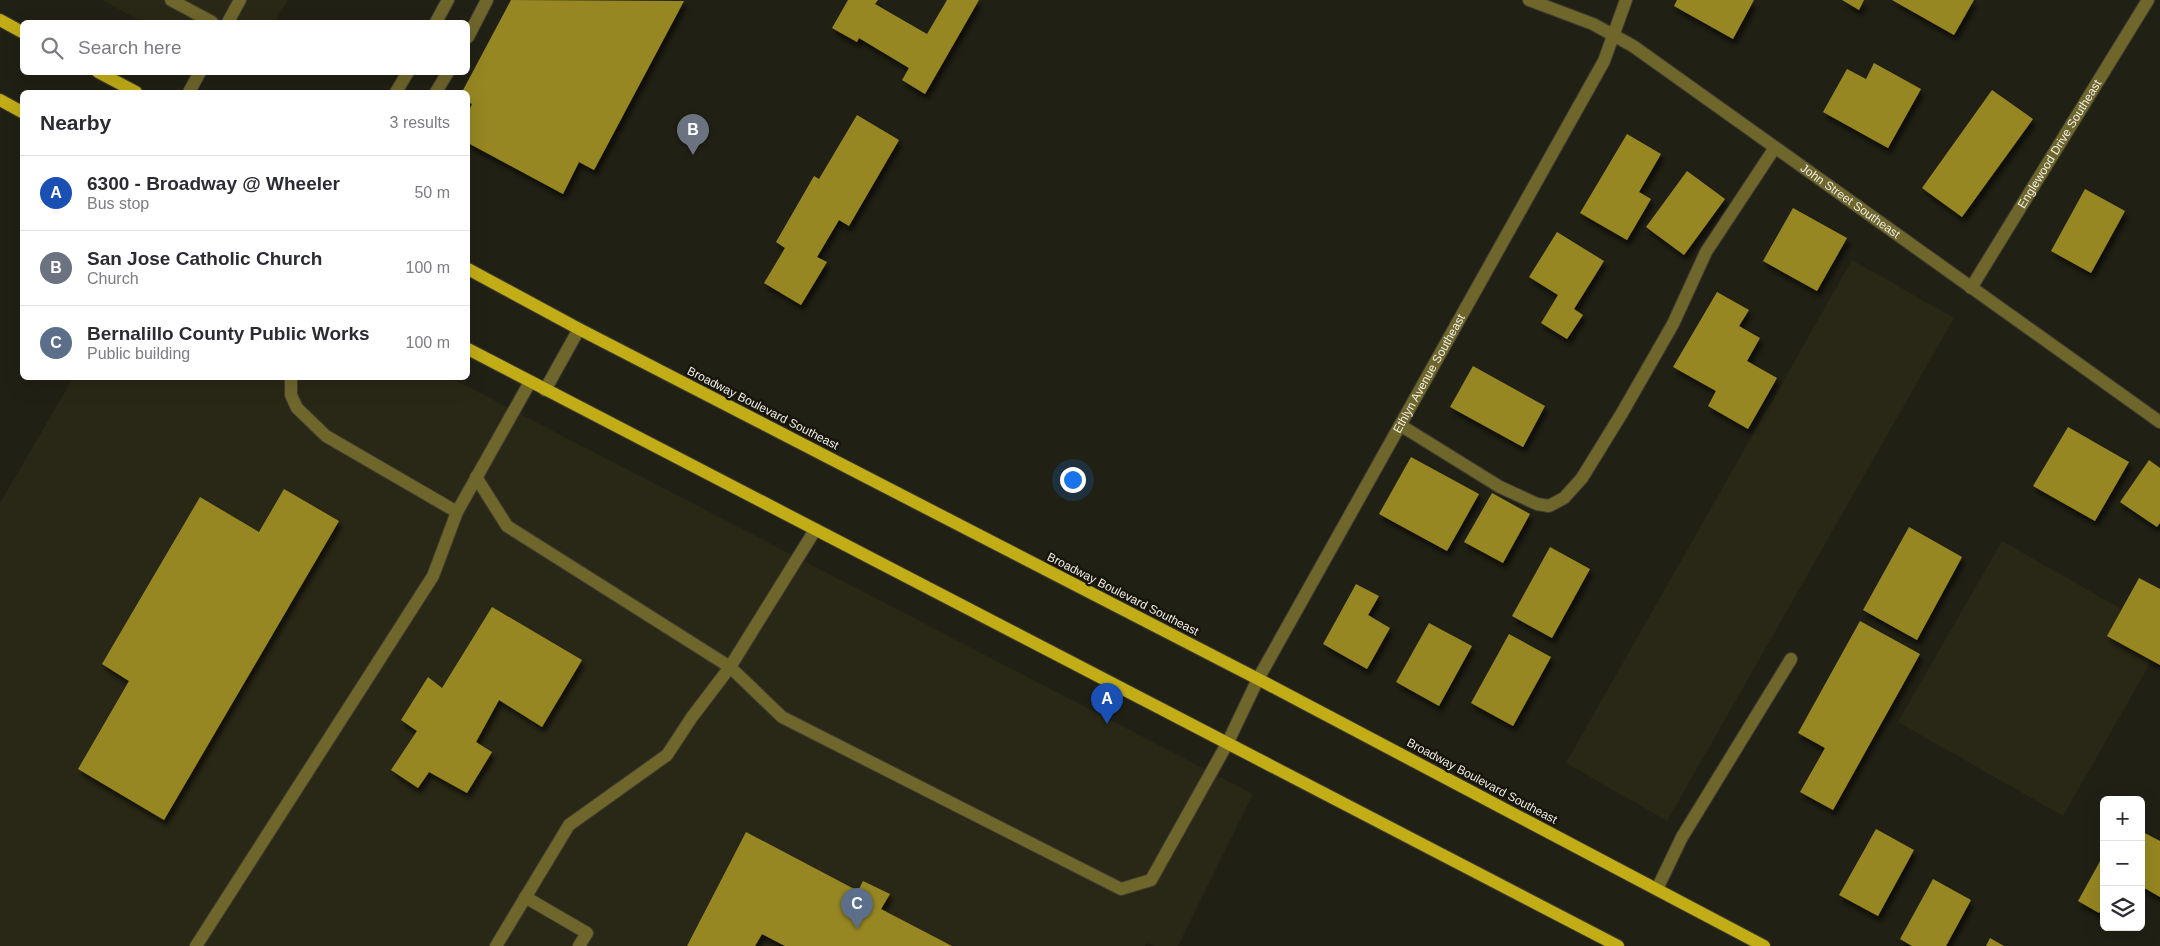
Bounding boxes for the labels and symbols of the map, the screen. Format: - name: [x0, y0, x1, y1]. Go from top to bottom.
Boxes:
- street label: Englewood Drive Southeast: [2015, 77, 2105, 211]
- pin: B: [677, 114, 709, 155]
- street label: John Street Southeast: [1798, 161, 1903, 242]
- street label: Ethlyn Avenue Southeast: [1390, 311, 1468, 436]
- street label: Broadway Boulevard Southeast: [685, 364, 842, 453]
- your location: [1060, 467, 1086, 493]
- street label: Broadway Boulevard Southeast: [1045, 550, 1202, 639]
- pin: A: [1091, 683, 1123, 724]
- street label: Broadway Boulevard Southeast: [1404, 735, 1560, 827]
- pin: C: [841, 888, 873, 929]

